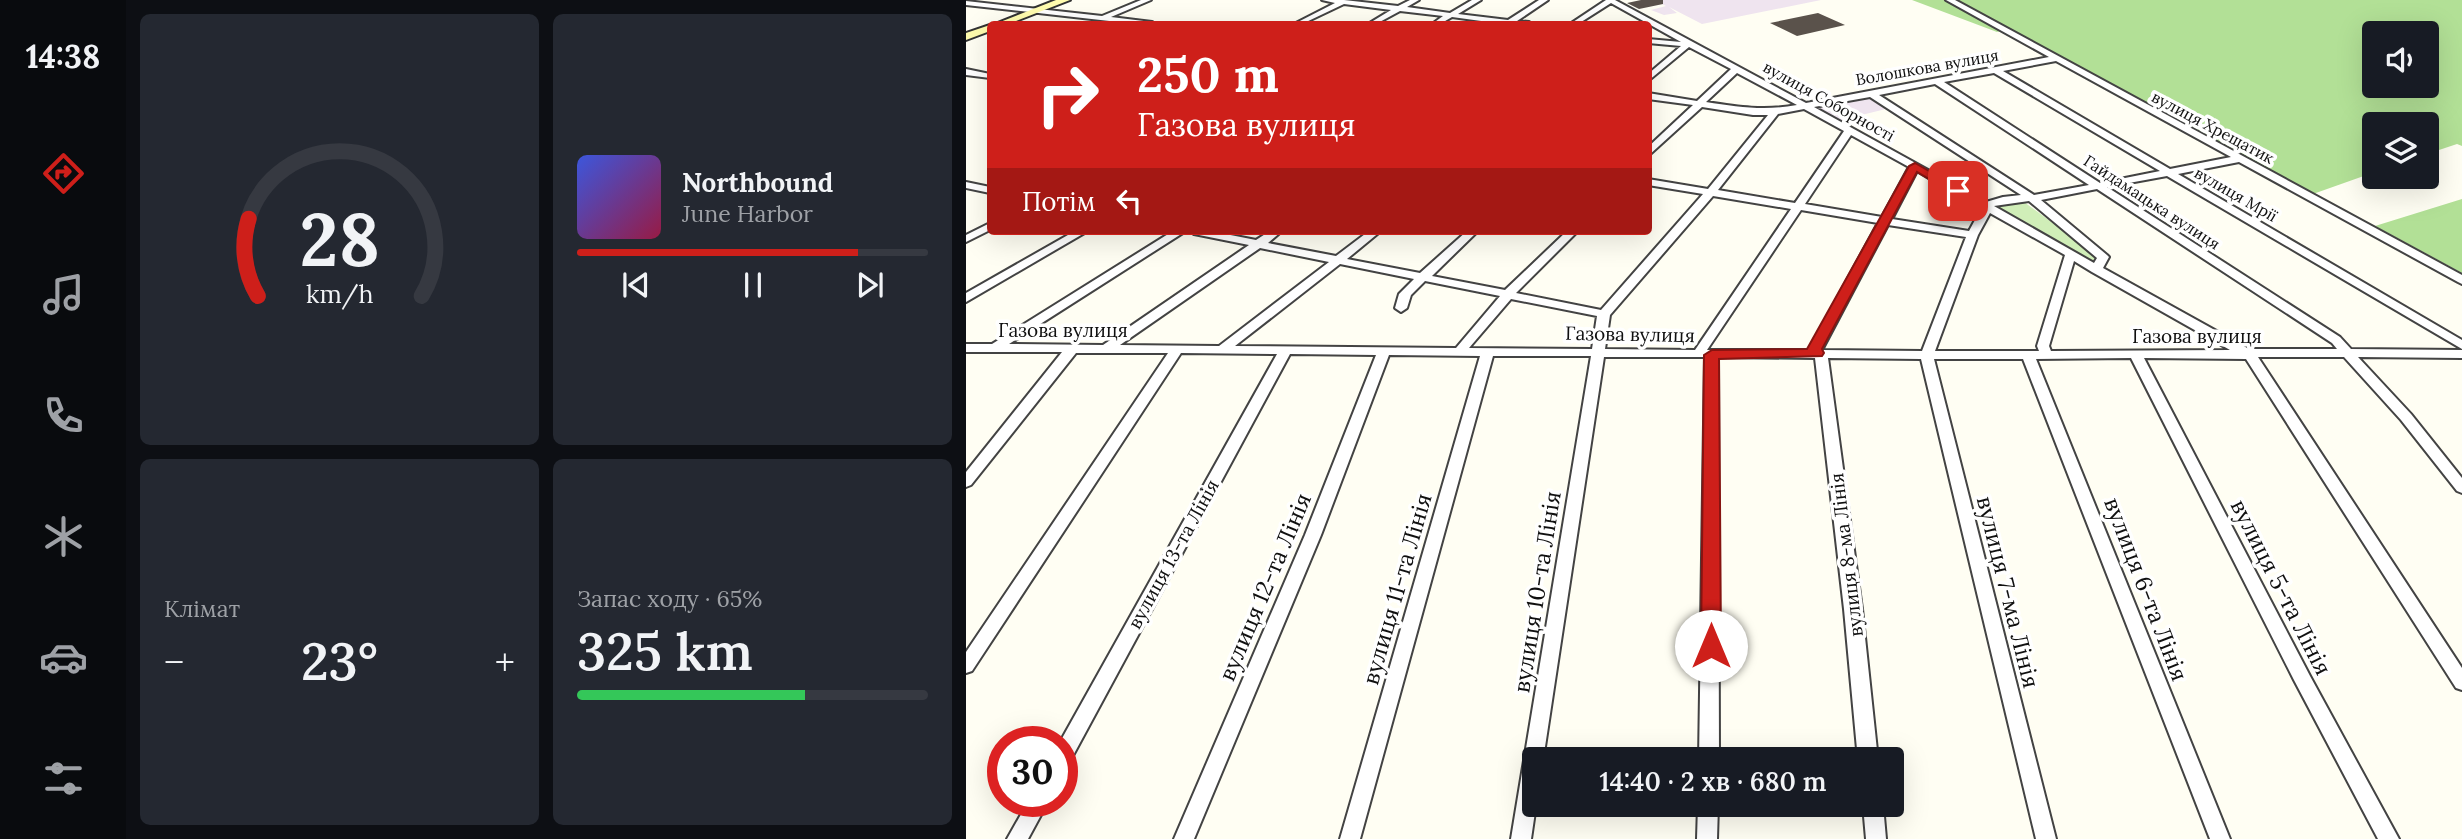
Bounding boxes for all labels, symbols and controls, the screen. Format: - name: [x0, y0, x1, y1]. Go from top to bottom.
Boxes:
- map controls: [2362, 21, 2439, 189]
- button: sound: [2362, 21, 2439, 98]
- text: 14:38: [26, 36, 100, 77]
- text: 250 m: [1137, 43, 1279, 105]
- street label: Волошкова вулиця: [1854, 45, 2000, 89]
- icon: right: [1022, 49, 1113, 140]
- street label: вулиця Соборності: [1760, 57, 1898, 145]
- street label: вулиця Хрещатик: [2148, 86, 2278, 168]
- text: Газова вулиця: [1137, 104, 1356, 145]
- button: layers: [2362, 112, 2439, 189]
- icon: directions: [39, 149, 88, 198]
- street label: Гайдамацька вулиця: [2080, 150, 2224, 254]
- pin: [1928, 161, 1988, 221]
- street label: вулиця Мрії: [2191, 162, 2281, 226]
- text: Northbound: [682, 166, 833, 199]
- icon: arrive: [1939, 172, 1977, 210]
- icon: left: [1110, 182, 1148, 220]
- text: Потім: [1022, 185, 1096, 218]
- text: 28: [299, 193, 380, 286]
- text: June Harbor: [682, 199, 813, 228]
- icon: previous: [617, 266, 655, 304]
- icon: pause: [734, 266, 772, 304]
- icon: next: [851, 266, 889, 304]
- icon: music: [39, 270, 88, 319]
- text: km/h: [306, 278, 373, 310]
- street label: Газова вулиця: [998, 318, 1128, 342]
- street label: Газова вулиця: [1565, 321, 1695, 347]
- street label: Газова вулиця: [2132, 324, 2262, 348]
- icon: phone: [39, 391, 88, 440]
- street label: вулиця 8-ма Лінія: [1824, 472, 1868, 638]
- street label: вулиця 13-та Лінія: [1122, 475, 1224, 633]
- street label: вулиця 12-та Лінія: [1212, 488, 1317, 685]
- street label: вулиця 10-та Лінія: [1506, 489, 1567, 695]
- street label: вулиця 11-та Лінія: [1355, 490, 1438, 688]
- street label: вулиця 7-ма Лінія: [1971, 493, 2046, 691]
- street label: вулиця 6-та Лінія: [2098, 493, 2195, 685]
- street label: вулиця 5-та Лінія: [2225, 494, 2338, 680]
- icon: climate: [39, 512, 88, 561]
- text: Запас ходу · 65%: [577, 584, 762, 613]
- text: Клімат: [164, 594, 240, 623]
- position arrow: [1674, 609, 1748, 683]
- text: 325 km: [577, 618, 753, 684]
- text: 23°: [301, 628, 378, 694]
- icon: car: [39, 633, 88, 682]
- text: −: [164, 638, 184, 686]
- text: +: [495, 638, 515, 686]
- speed limit sign: 30: [987, 726, 1078, 817]
- icon: filters: [39, 754, 88, 803]
- text: 14:40 · 2 хв · 680 m: [1599, 765, 1827, 798]

